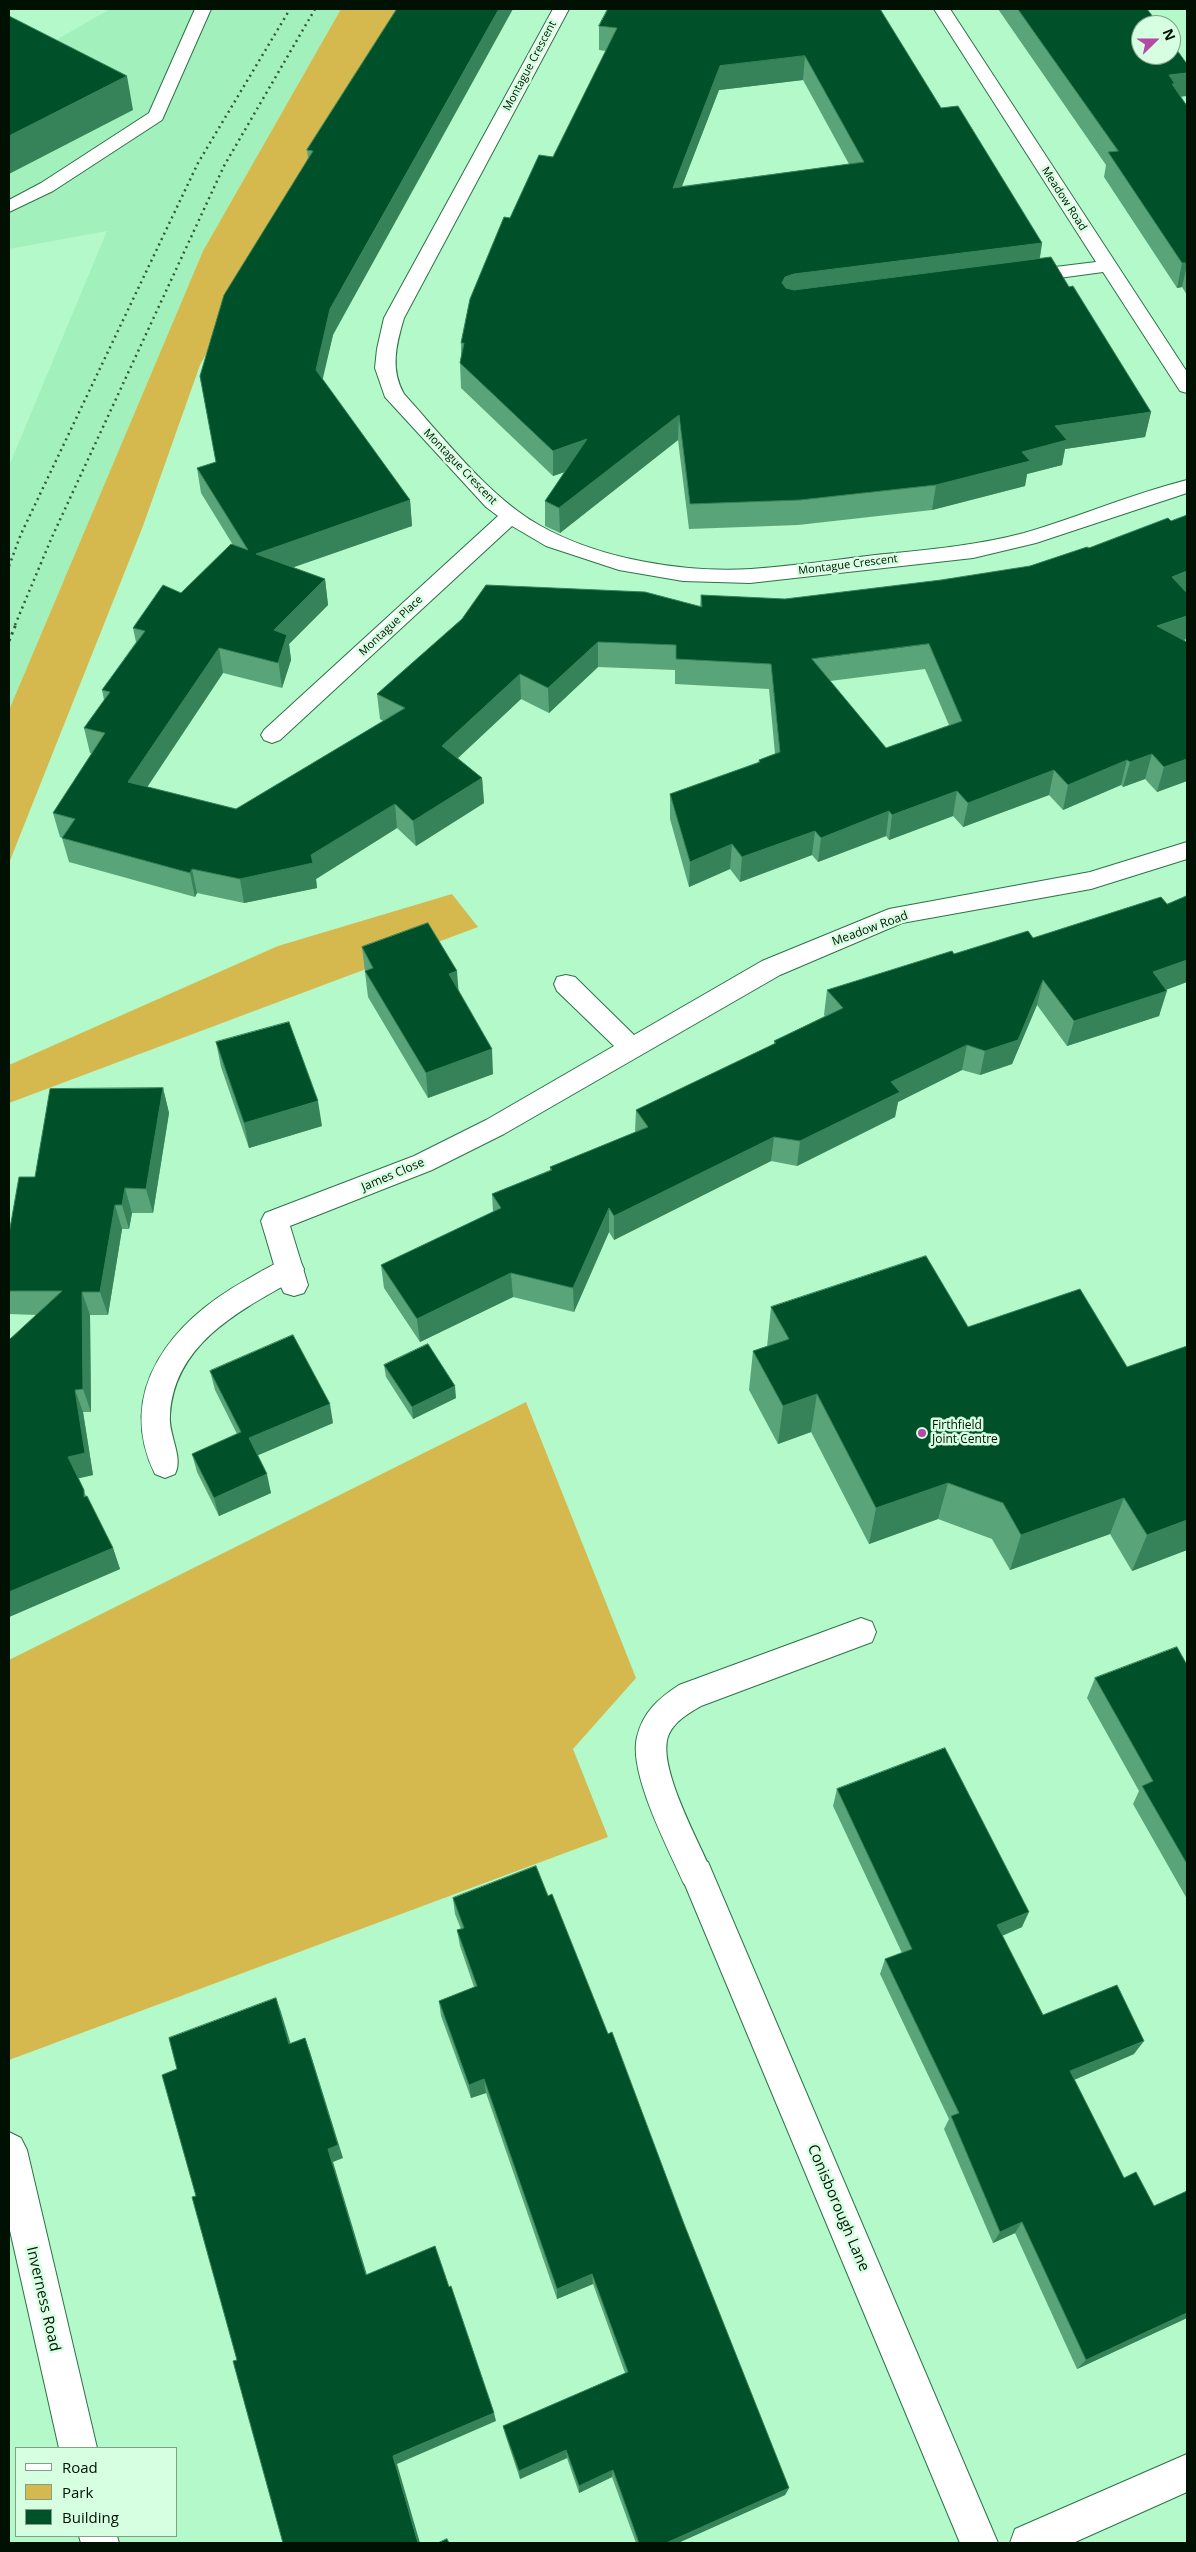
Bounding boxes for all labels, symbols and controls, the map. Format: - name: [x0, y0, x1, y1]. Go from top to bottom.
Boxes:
- north arrow: [1131, 15, 1181, 65]
- street label: Montague Crescent: [501, 19, 559, 113]
- text: N: [1158, 26, 1180, 43]
- street label: Meadow Road: [1039, 165, 1089, 233]
- street label: Montague Crescent: [421, 426, 499, 508]
- street label: Montague Crescent: [798, 552, 898, 578]
- street label: Montague Place: [357, 593, 425, 659]
- street label: Meadow Road: [830, 909, 910, 949]
- street label: James Close: [359, 1155, 427, 1195]
- place label: Firthfield Joint Centre: [932, 1419, 998, 1447]
- marker: Firthfield Joint Centre: [916, 1427, 928, 1439]
- street label: Conisborough Lane: [803, 2142, 873, 2274]
- street label: Inverness Road: [22, 2245, 64, 2353]
- legend: [15, 2447, 178, 2537]
- text: Road: [62, 2457, 98, 2477]
- text: Park: [62, 2482, 93, 2502]
- text: Building: [62, 2507, 119, 2527]

